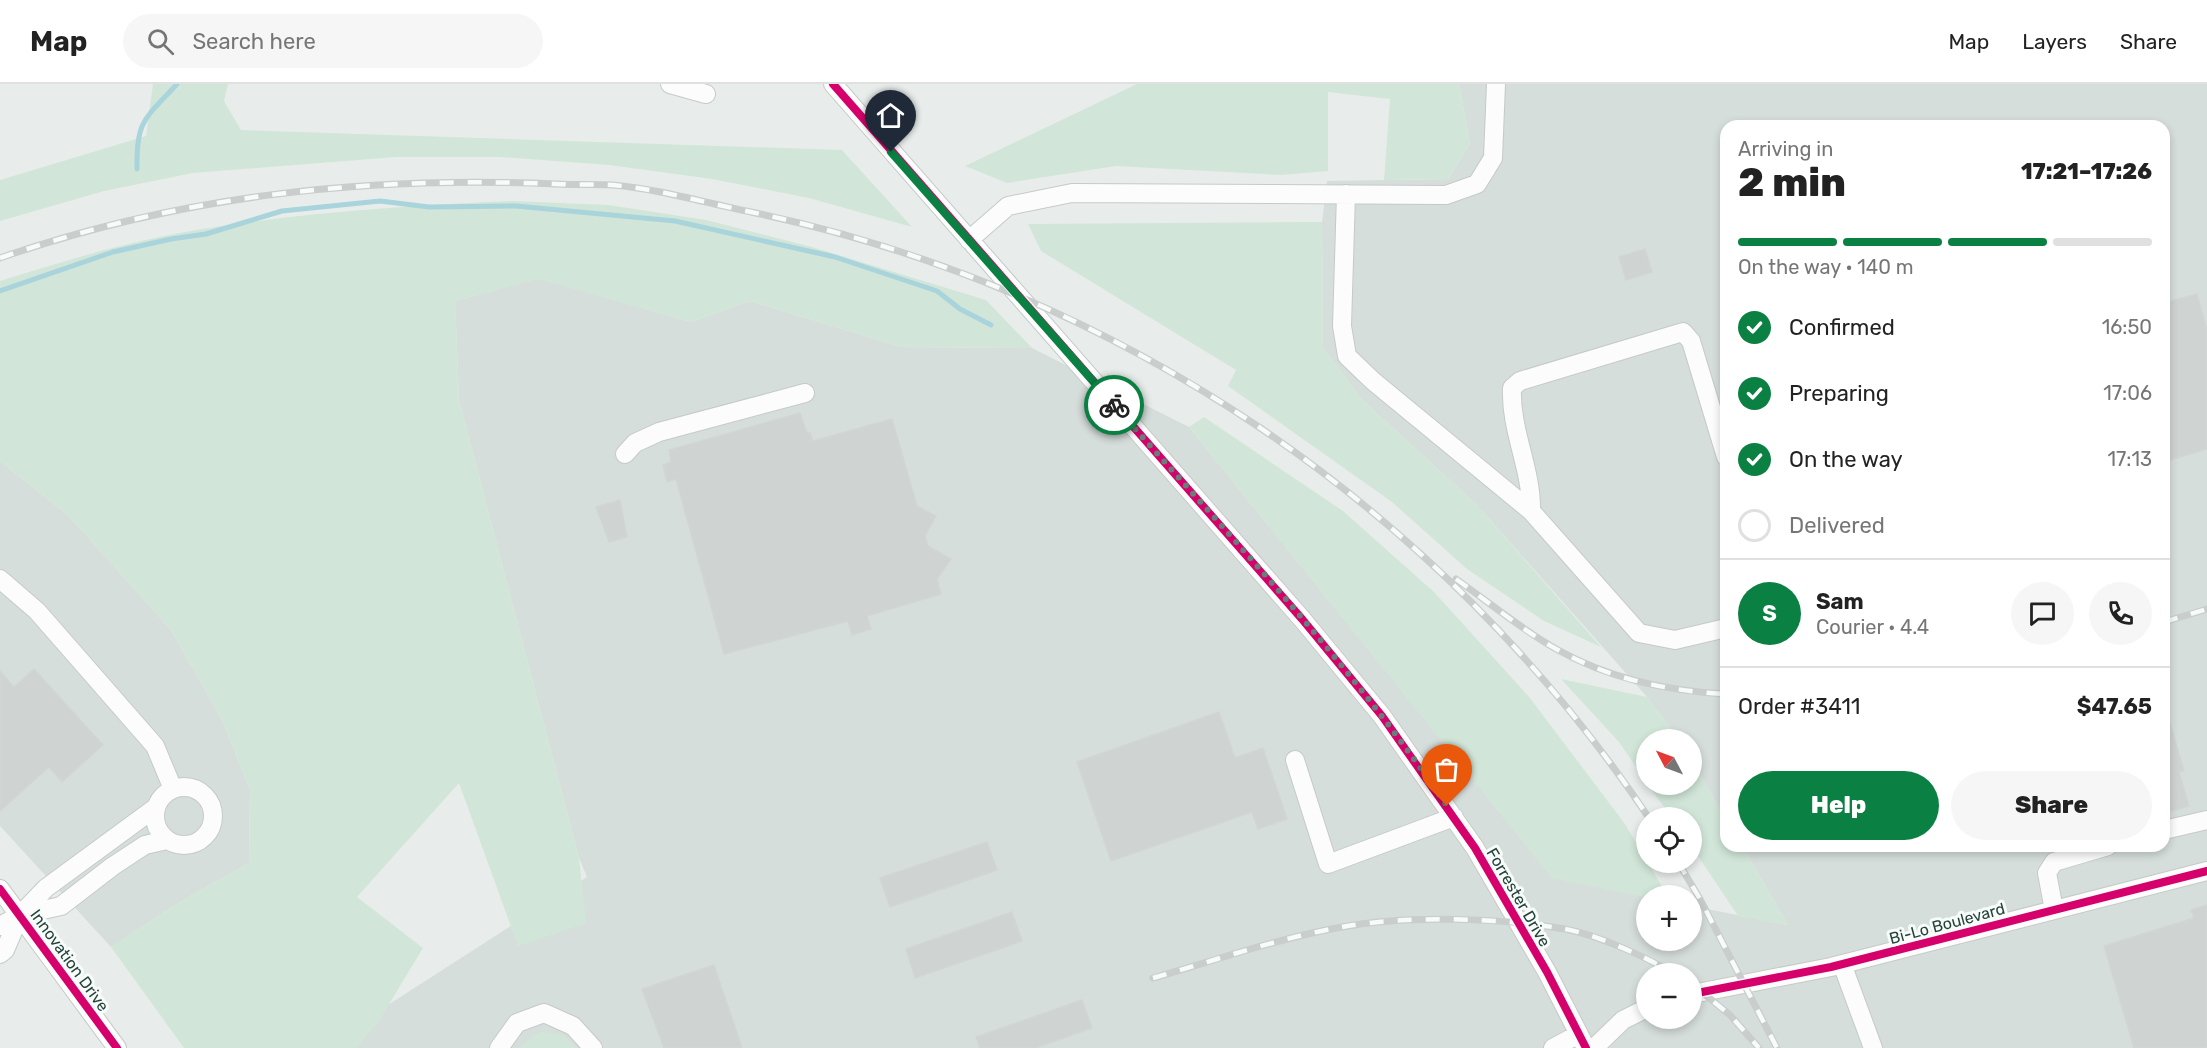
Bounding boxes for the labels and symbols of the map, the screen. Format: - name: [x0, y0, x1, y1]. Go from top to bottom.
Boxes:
- pin: [865, 90, 916, 152]
- courier: [1084, 375, 1144, 435]
- north arrow: [1636, 729, 1702, 795]
- pin: [1421, 744, 1472, 806]
- street label: Forrester Drive: [1483, 845, 1555, 950]
- street label: Bi-Lo Boulevard: [1887, 899, 2007, 948]
- street label: Innovation Drive: [26, 906, 113, 1015]

